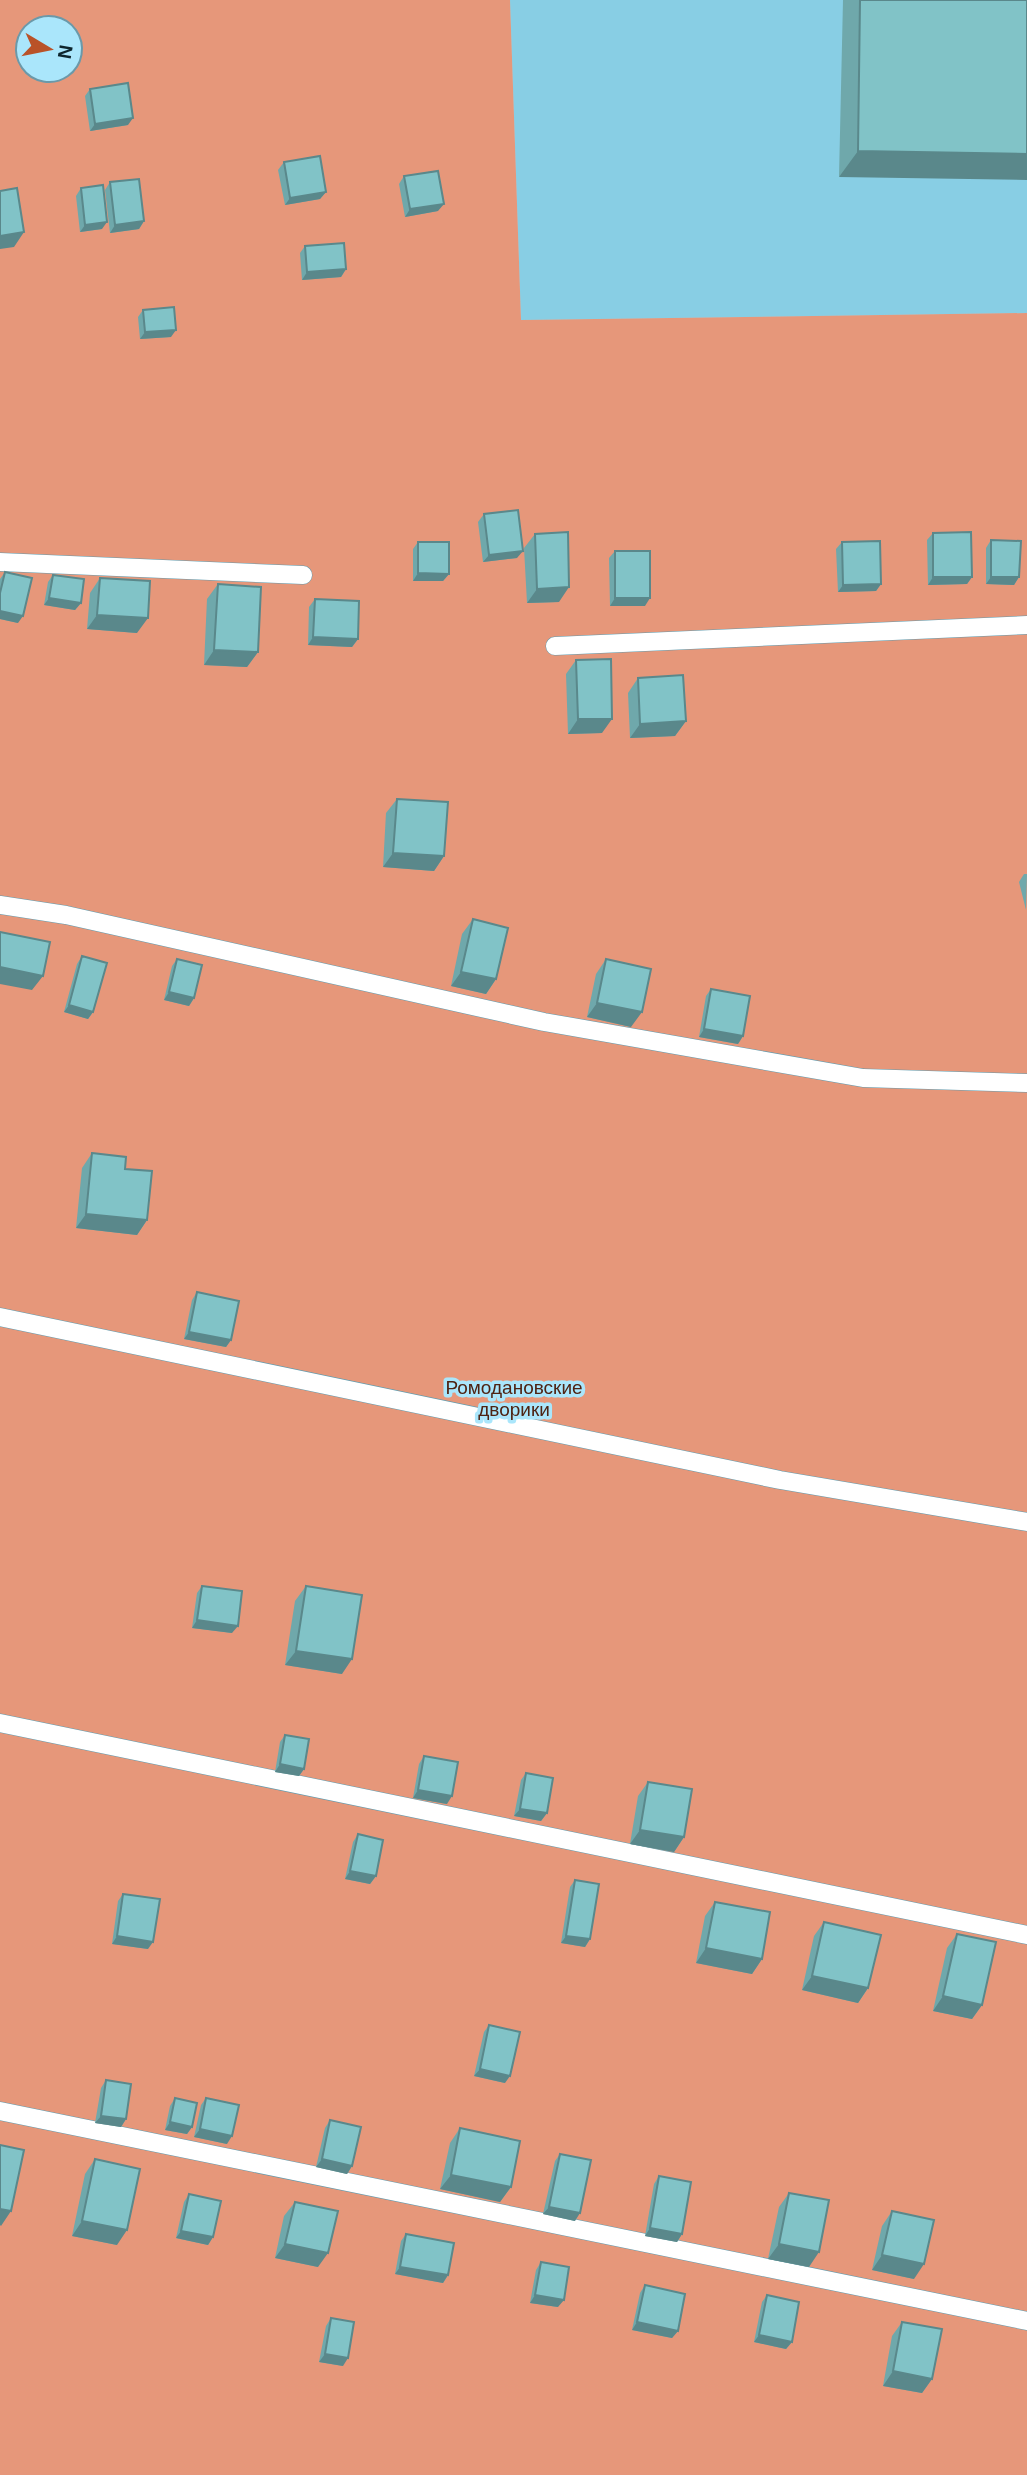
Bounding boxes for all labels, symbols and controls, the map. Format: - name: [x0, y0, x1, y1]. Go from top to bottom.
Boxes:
- north arrow: [14, 14, 84, 84]
- text: N: [54, 43, 77, 60]
- park label: Ромодановские дворики: [445, 1377, 583, 1420]

